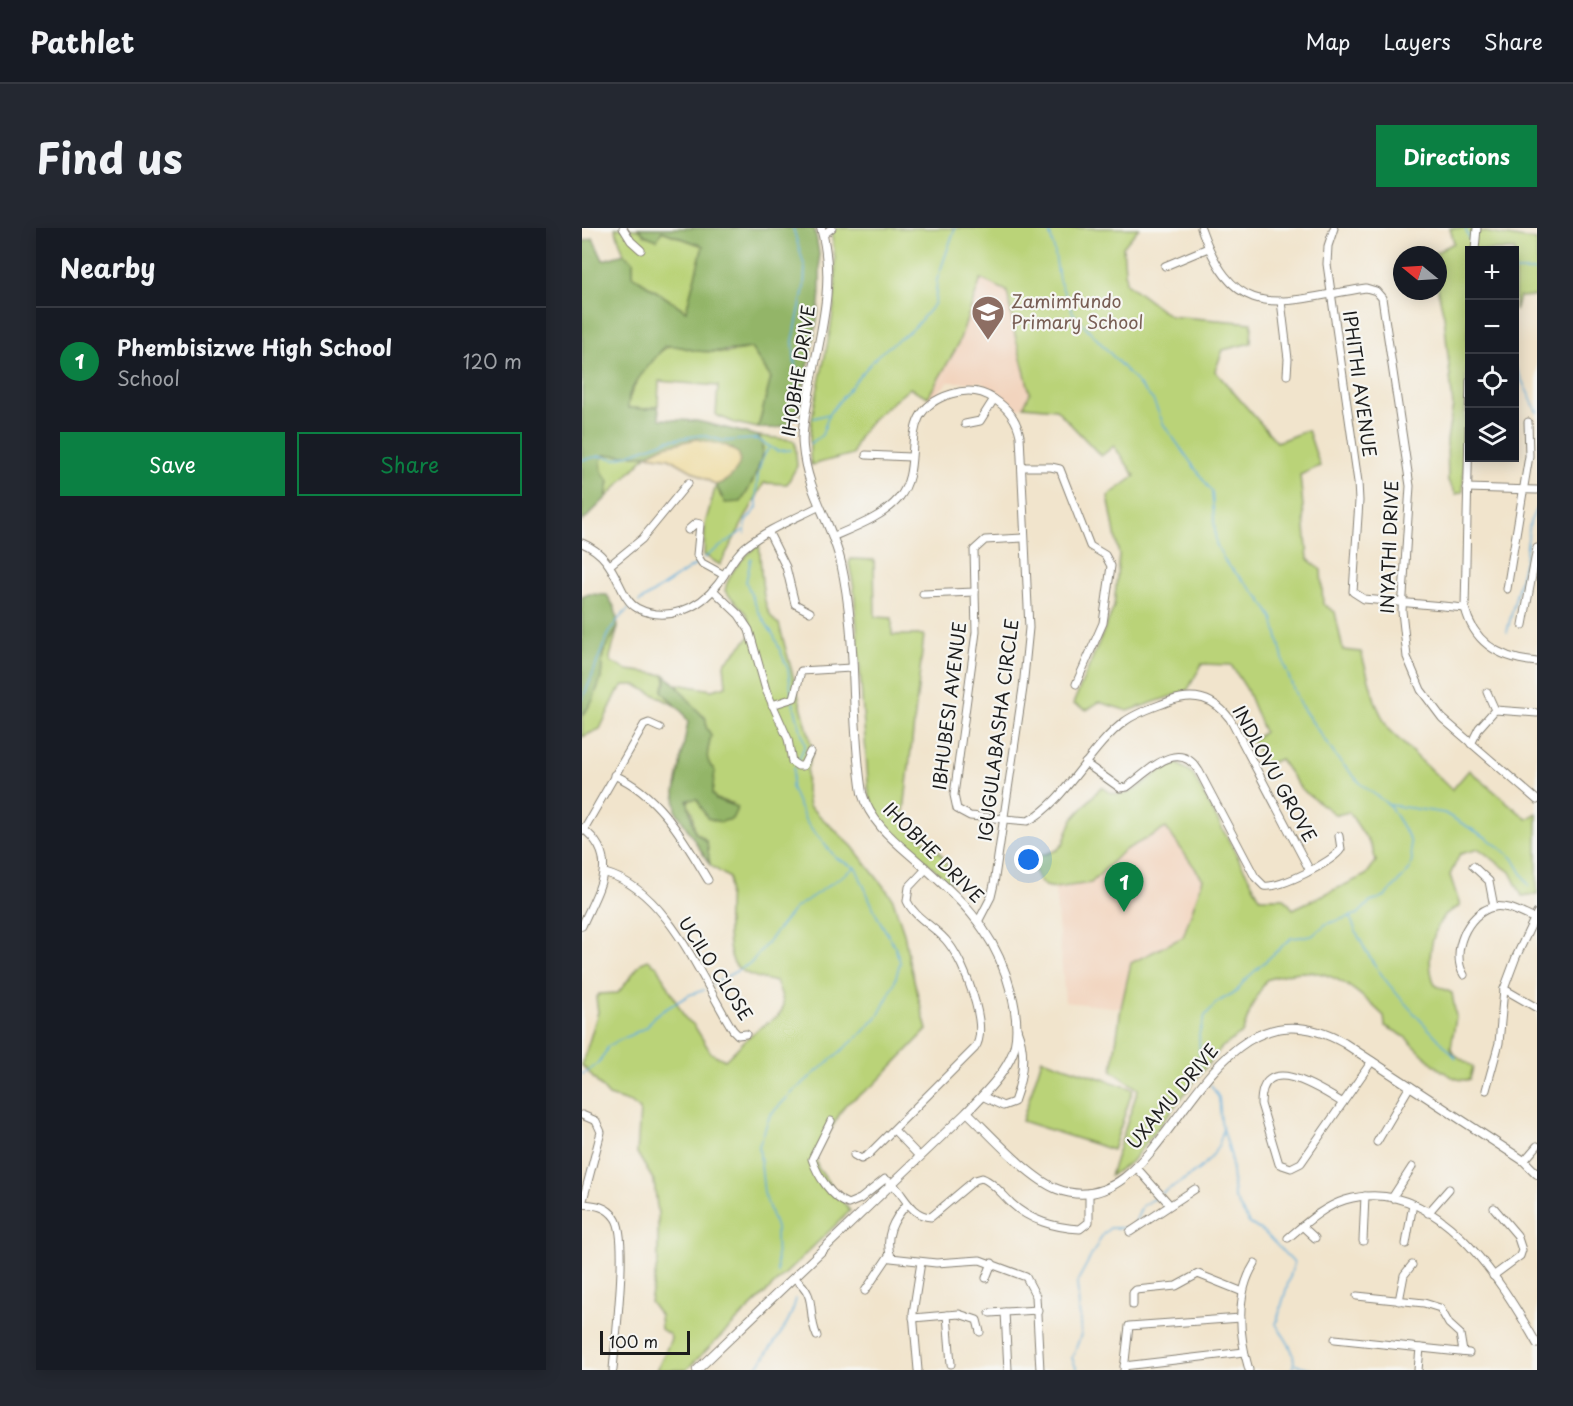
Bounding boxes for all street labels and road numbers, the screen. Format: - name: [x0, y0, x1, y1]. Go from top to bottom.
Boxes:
- street label: IHOBHE DRIVE: [774, 303, 821, 438]
- street label: IPHITHI AVENUE: [1337, 309, 1384, 459]
- street label: INYATHI DRIVE: [1373, 480, 1404, 614]
- street label: IGUGULABASHA CIRCLE: [970, 617, 1025, 843]
- street label: IBHUBESI AVENUE: [925, 620, 972, 791]
- street label: INDLOVU GROVE: [1227, 700, 1324, 846]
- street label: IHOBHE DRIVE: [878, 795, 991, 908]
- street label: UCILO CLOSE: [672, 911, 760, 1026]
- street label: UXAMU DRIVE: [1120, 1037, 1224, 1155]

